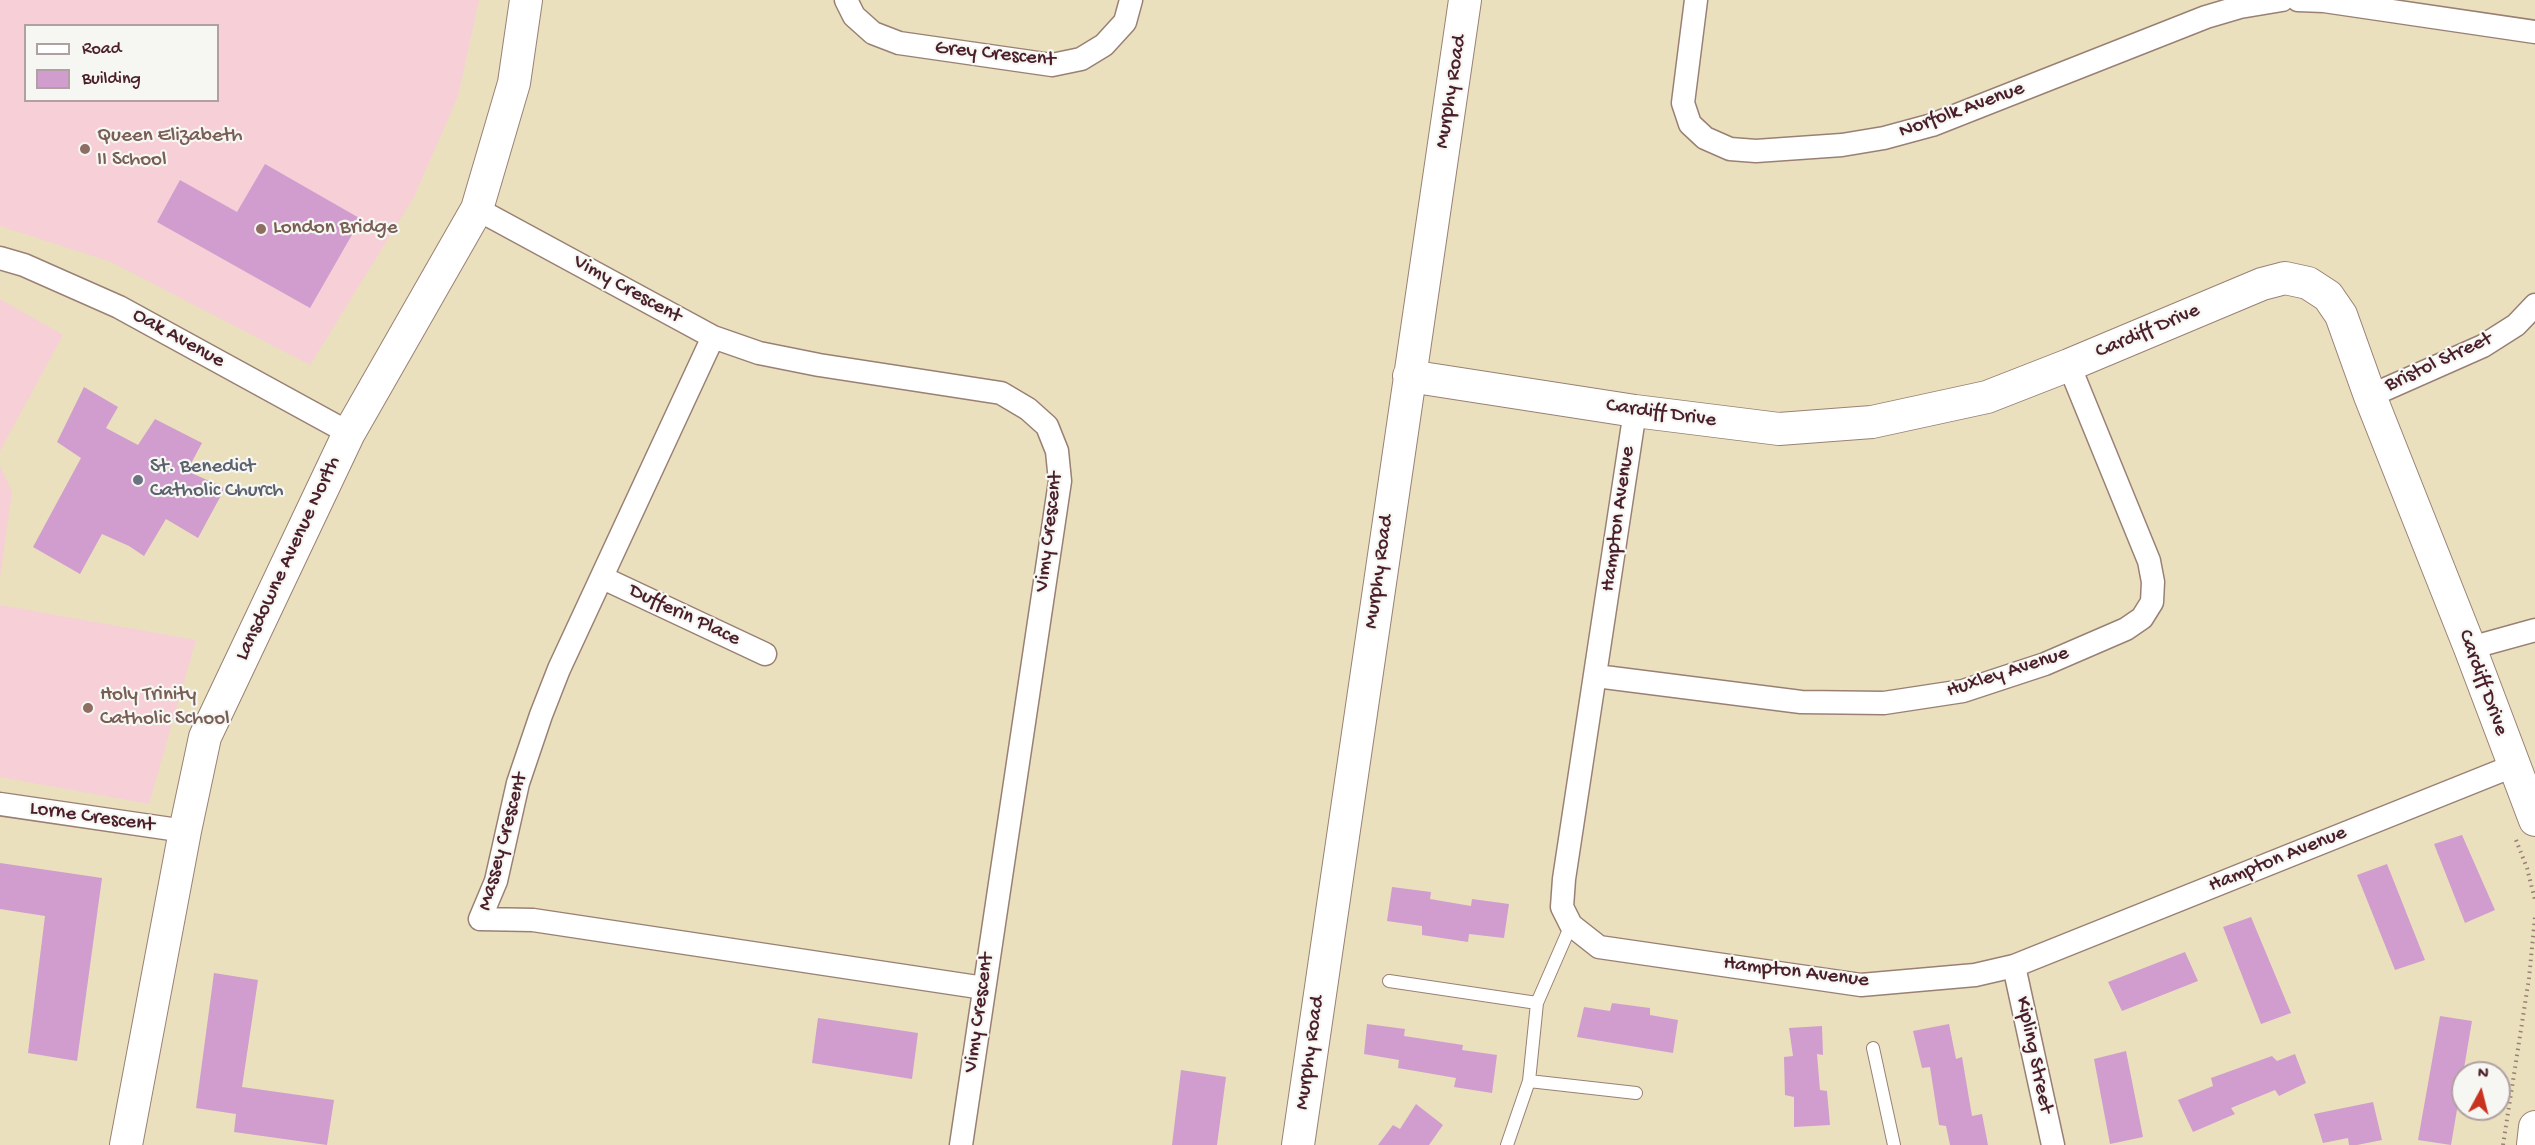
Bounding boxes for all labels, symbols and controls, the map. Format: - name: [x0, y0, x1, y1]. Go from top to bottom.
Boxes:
- legend: [24, 24, 219, 102]
- street label: Murphy Road: [1431, 33, 1473, 151]
- street label: Grey Crescent: [934, 36, 1056, 74]
- text: Road: [82, 39, 121, 60]
- text: Building: [82, 69, 141, 90]
- street label: Norfolk Avenue: [1896, 77, 2028, 145]
- place label: Queen Elizabeth II School: [97, 124, 243, 174]
- marker: Queen Elizabeth II School: [78, 142, 92, 156]
- place label: London Bridge: [273, 216, 398, 242]
- marker: London Bridge: [254, 222, 268, 236]
- street label: Vimy Crescent: [568, 250, 686, 330]
- street label: Cardiff Drive: [2092, 299, 2204, 365]
- street label: Oak Avenue: [127, 303, 229, 375]
- street label: Bristol Street: [2381, 327, 2497, 399]
- street label: Cardiff Drive: [1604, 394, 1718, 434]
- street label: Hampton Avenue: [1596, 445, 1642, 593]
- street label: Lansdowne Avenue North: [231, 453, 347, 665]
- place label: St. Benedict Catholic Church: [150, 455, 283, 505]
- street label: Vimy Crescent: [1030, 471, 1070, 593]
- marker: St. Benedict Catholic Church: [131, 473, 145, 487]
- street label: Murphy Road: [1360, 513, 1400, 631]
- street label: Dufferin Place: [624, 579, 744, 653]
- street label: Cardiff Drive: [2451, 627, 2513, 739]
- street label: Huxley Avenue: [1944, 641, 2072, 705]
- place label: Holy Trinity Catholic School: [100, 683, 230, 733]
- marker: Holy Trinity Catholic School: [81, 701, 95, 715]
- street label: Massey Crescent: [473, 770, 535, 914]
- street label: Lorne Crescent: [28, 797, 156, 839]
- street label: Hampton Avenue: [2205, 821, 2351, 899]
- street label: Vimy Crescent: [959, 952, 1001, 1074]
- street label: Hampton Avenue: [1722, 952, 1870, 994]
- street label: Murphy Road: [1291, 994, 1331, 1112]
- street label: Kipling Street: [2008, 994, 2058, 1116]
- north arrow: [2451, 1061, 2511, 1121]
- text: N: [2477, 1065, 2489, 1085]

